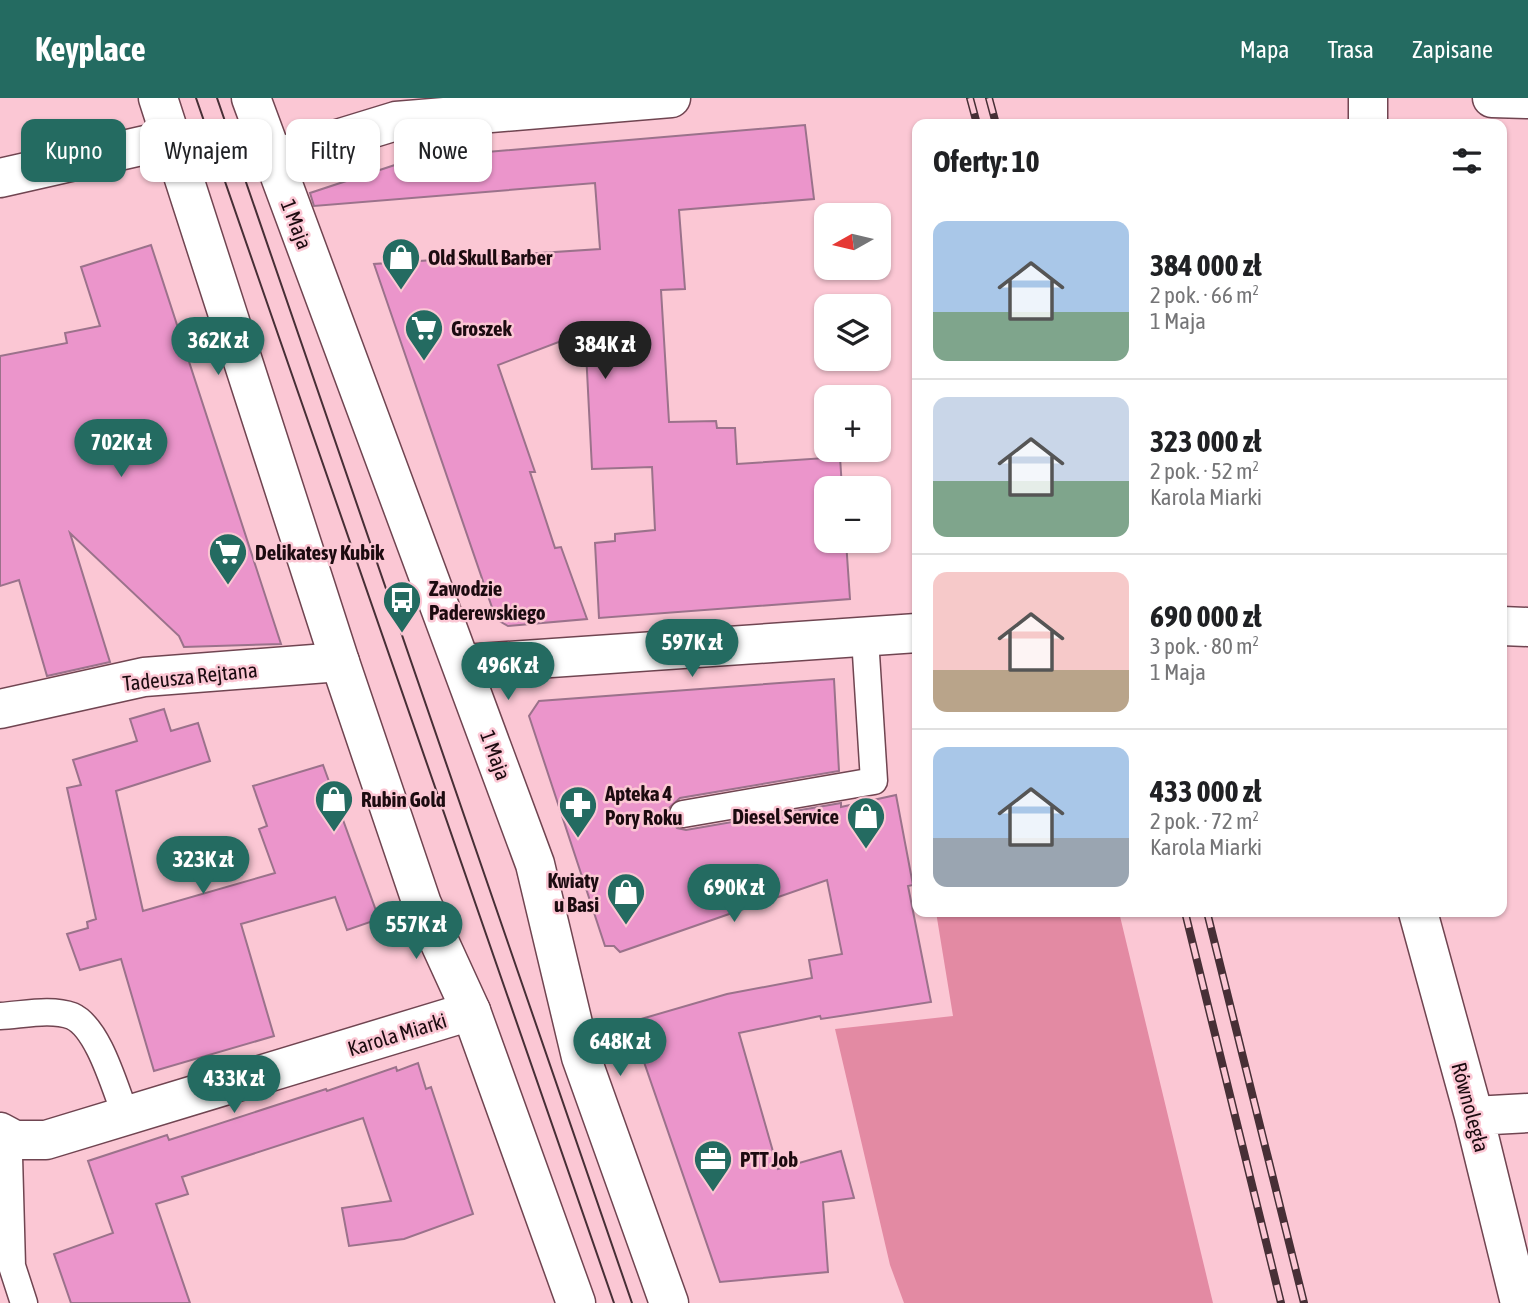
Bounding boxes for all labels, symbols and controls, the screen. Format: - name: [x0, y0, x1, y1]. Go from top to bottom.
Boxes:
- text: Keyplace: [35, 30, 146, 68]
- text: Mapa: [1240, 36, 1289, 63]
- text: Trasa: [1327, 36, 1374, 63]
- text: Zapisane: [1412, 36, 1493, 63]
- chip: Kupno: [21, 119, 126, 182]
- chip: Wynajem: [140, 119, 272, 182]
- chip: Filtry: [286, 119, 380, 182]
- chip: Nowe: [394, 119, 492, 182]
- icon: filters: [1448, 142, 1486, 180]
- text: Oferty: 10: [933, 144, 1040, 178]
- street label: 1 Maja: [277, 196, 317, 252]
- north arrow: [814, 203, 891, 280]
- map controls: [814, 203, 891, 553]
- shop icon: Old Skull Barber: [380, 236, 422, 291]
- place label: Old Skull Barber: [428, 245, 553, 269]
- text: 384 000 zł: [1150, 248, 1262, 282]
- icon: home: [989, 249, 1073, 333]
- text: 2 pok. · 66 m²: [1150, 282, 1259, 308]
- button: layers: [814, 294, 891, 371]
- supermarket icon: Groszek: [403, 307, 445, 362]
- text: 1 Maja: [1150, 308, 1206, 334]
- place label: Groszek: [451, 316, 512, 340]
- pin: 362K zł: [153, 317, 283, 377]
- pin: 384K zł: [540, 322, 670, 381]
- text: 362K zł: [187, 327, 249, 353]
- text: 384K zł: [574, 331, 636, 357]
- button: +: [814, 385, 891, 462]
- pin: 702K zł: [56, 420, 186, 479]
- text: 323 000 zł: [1150, 424, 1262, 458]
- icon: home: [989, 425, 1073, 509]
- text: 702K zł: [90, 429, 152, 455]
- text: 2 pok. · 52 m²: [1150, 458, 1259, 484]
- button: −: [814, 476, 891, 553]
- text: Karola Miarki: [1150, 484, 1262, 510]
- supermarket icon: Delikatesy Kubik: [207, 531, 249, 586]
- place label: Delikatesy Kubik: [255, 540, 385, 564]
- place label: Zawodzie Paderewskiego: [429, 576, 546, 624]
- bus stop icon: Zawodzie Paderewskiego: [381, 579, 423, 634]
- text: 690 000 zł: [1150, 599, 1262, 633]
- icon: home: [989, 600, 1073, 684]
- pin: 597K zł: [627, 620, 757, 679]
- text: 597K zł: [661, 629, 723, 655]
- text: 3 pok. · 80 m²: [1150, 633, 1259, 659]
- pin: 496K zł: [443, 642, 573, 702]
- text: 496K zł: [477, 652, 539, 678]
- street label: Tadeusza Rejtana: [121, 657, 259, 695]
- text: 1 Maja: [1150, 659, 1206, 685]
- street label: 1 Maja: [476, 727, 516, 783]
- text: 433 000 zł: [1150, 774, 1262, 808]
- icon: home: [989, 775, 1073, 859]
- shop icon: Rubin Gold: [313, 778, 355, 833]
- place label: Apteka 4 Pory Roku: [604, 781, 682, 829]
- pharmacy icon: Apteka 4 Pory Roku: [557, 784, 599, 839]
- place label: Rubin Gold: [361, 787, 446, 811]
- shop icon: Diesel Service: [845, 795, 887, 850]
- place label: Diesel Service: [732, 804, 839, 828]
- text: 2 pok. · 72 m²: [1150, 808, 1259, 834]
- text: Karola Miarki: [1150, 834, 1262, 860]
- pin: 323K zł: [138, 836, 268, 896]
- text: 323K zł: [172, 846, 234, 872]
- pin: 690K zł: [669, 864, 799, 924]
- place label: Kwiaty u Basi: [548, 868, 599, 916]
- shop icon: Kwiaty u Basi: [605, 871, 647, 926]
- text: 690K zł: [703, 874, 765, 900]
- pin: 557K zł: [351, 902, 481, 961]
- text: 557K zł: [385, 911, 447, 937]
- street label: Karola Miarki: [345, 1008, 449, 1060]
- pin: 648K zł: [555, 1018, 685, 1078]
- text: 648K zł: [589, 1028, 651, 1054]
- pin: 433K zł: [169, 1056, 299, 1115]
- street label: Równoległa: [1448, 1059, 1494, 1155]
- text: 433K zł: [203, 1065, 265, 1091]
- office icon: PTT Job: [692, 1138, 734, 1193]
- place label: PTT Job: [740, 1147, 798, 1171]

